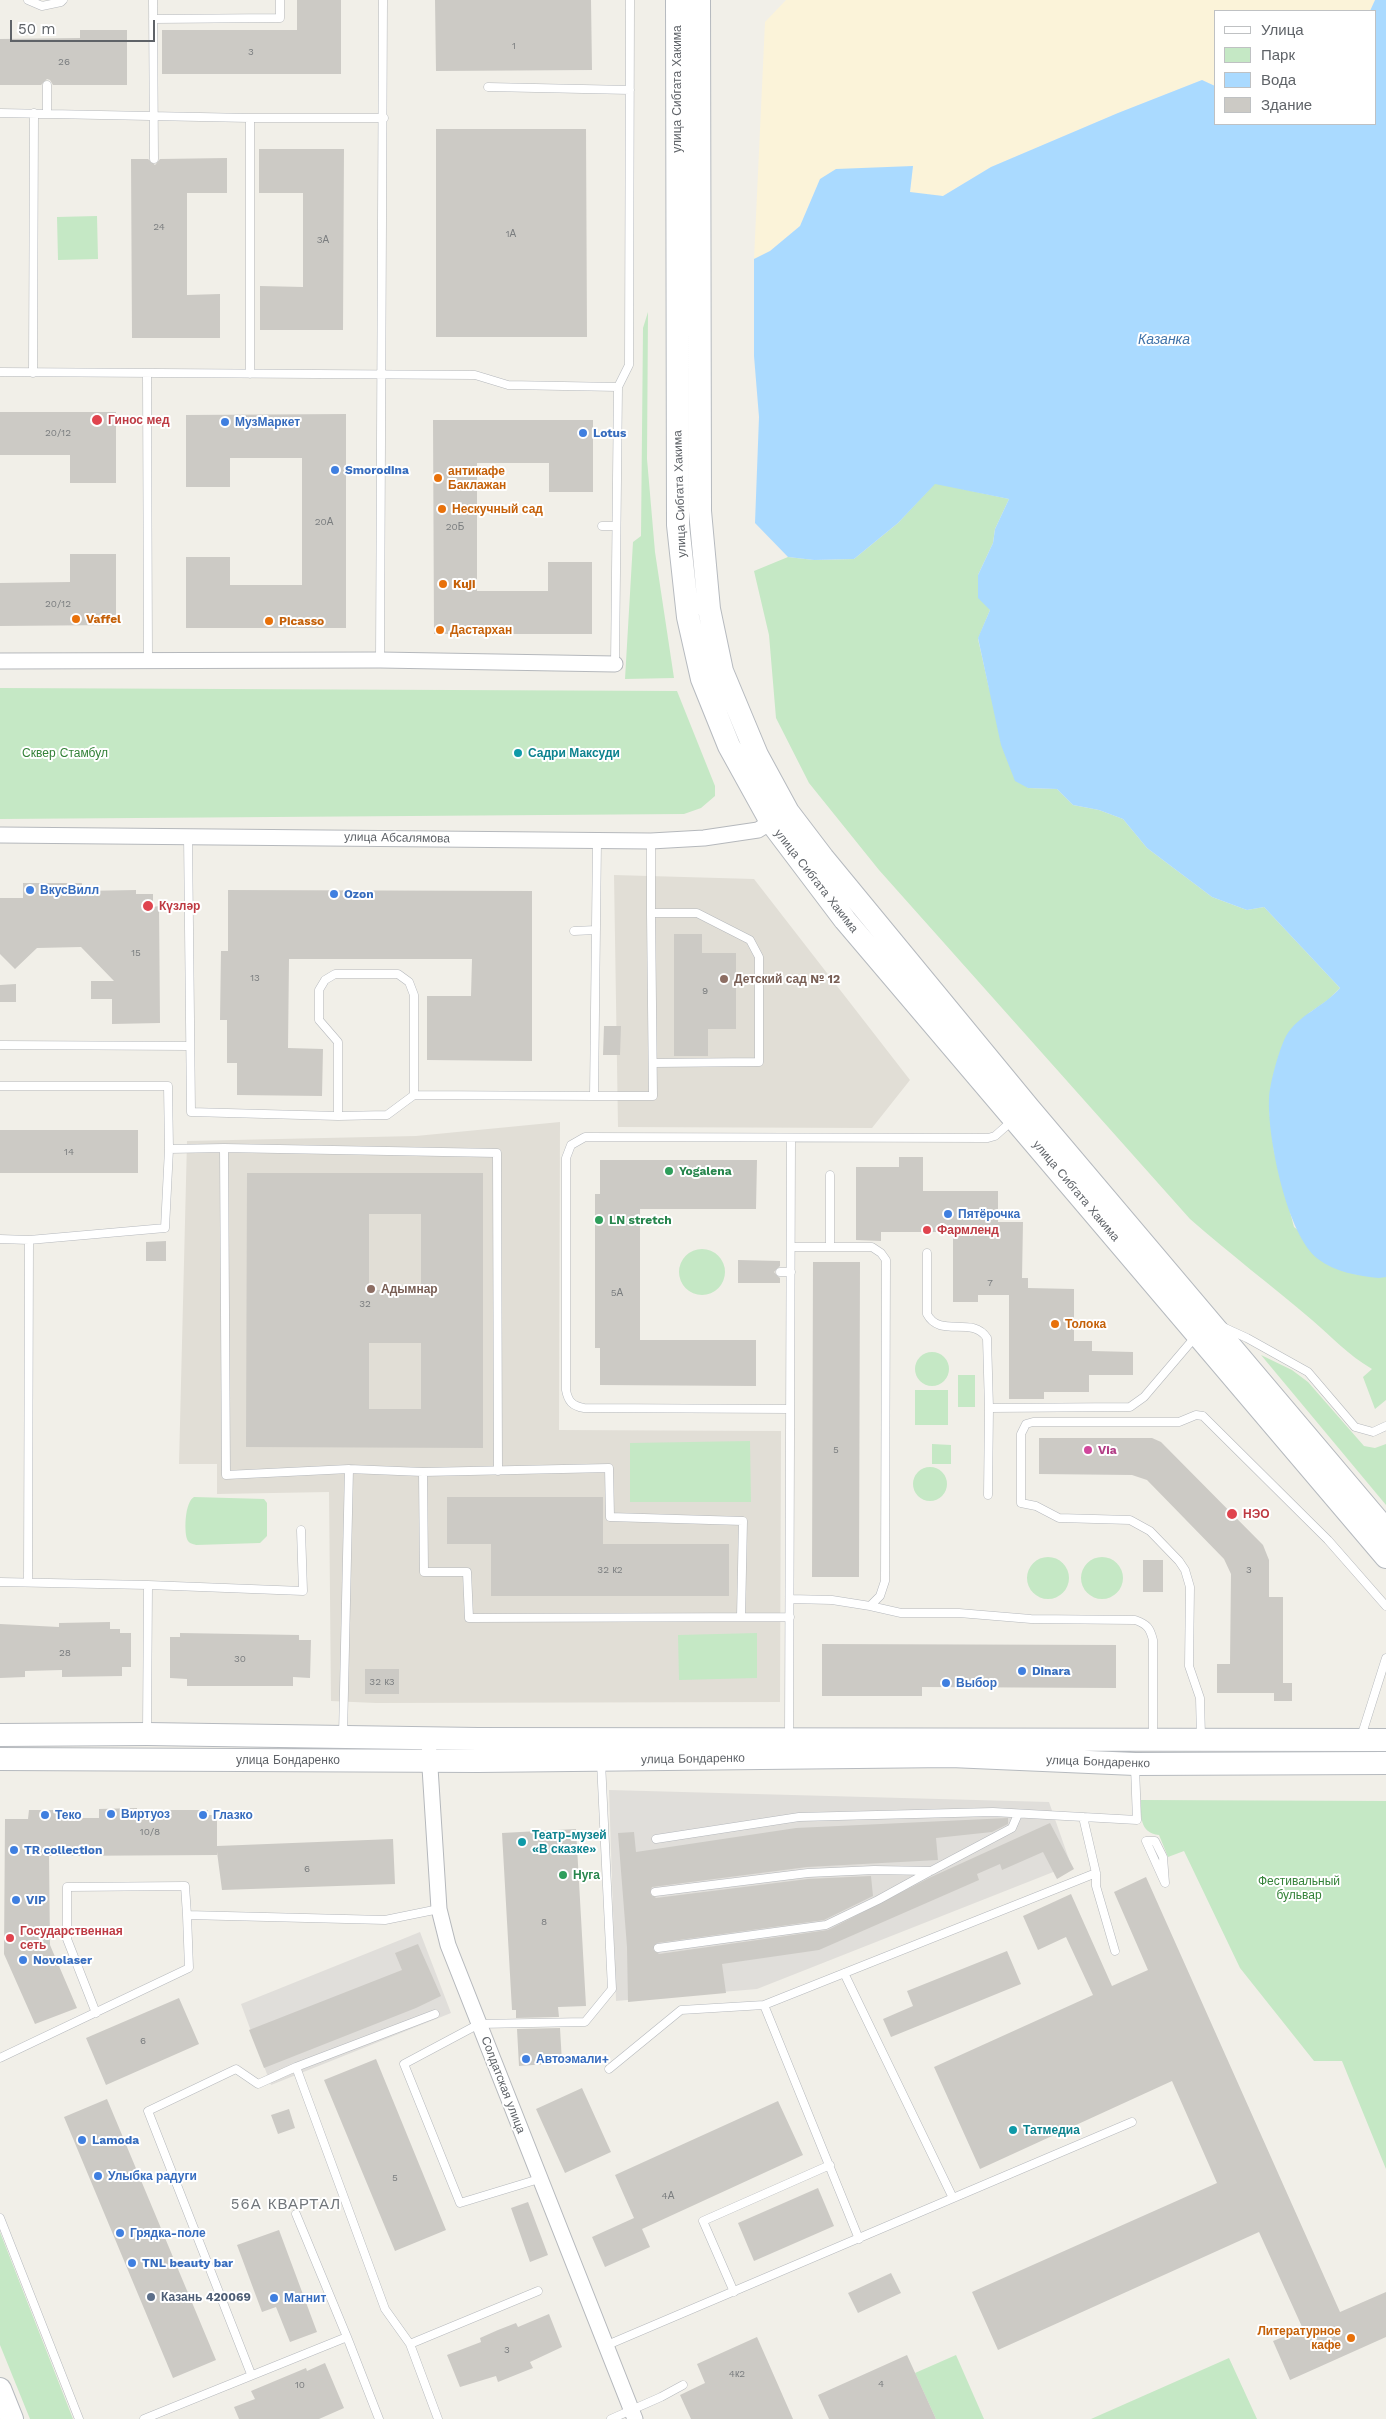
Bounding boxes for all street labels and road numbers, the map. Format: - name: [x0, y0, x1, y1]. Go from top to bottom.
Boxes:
- street label: улица Сибгата Хакима: [670, 25, 684, 153]
- street label: улица Сибгата Хакима: [671, 430, 689, 558]
- street label: улица Сибгата Хакима: [771, 826, 861, 936]
- street label: улица Абсалямова: [344, 830, 450, 846]
- street label: улица Сибгата Хакима: [1029, 1138, 1123, 1244]
- street label: улица Бондаренко: [641, 1751, 745, 1767]
- street label: улица Бондаренко: [236, 1753, 340, 1767]
- street label: улица Бондаренко: [1046, 1753, 1150, 1771]
- street label: Солдатская улица: [478, 2035, 528, 2135]

